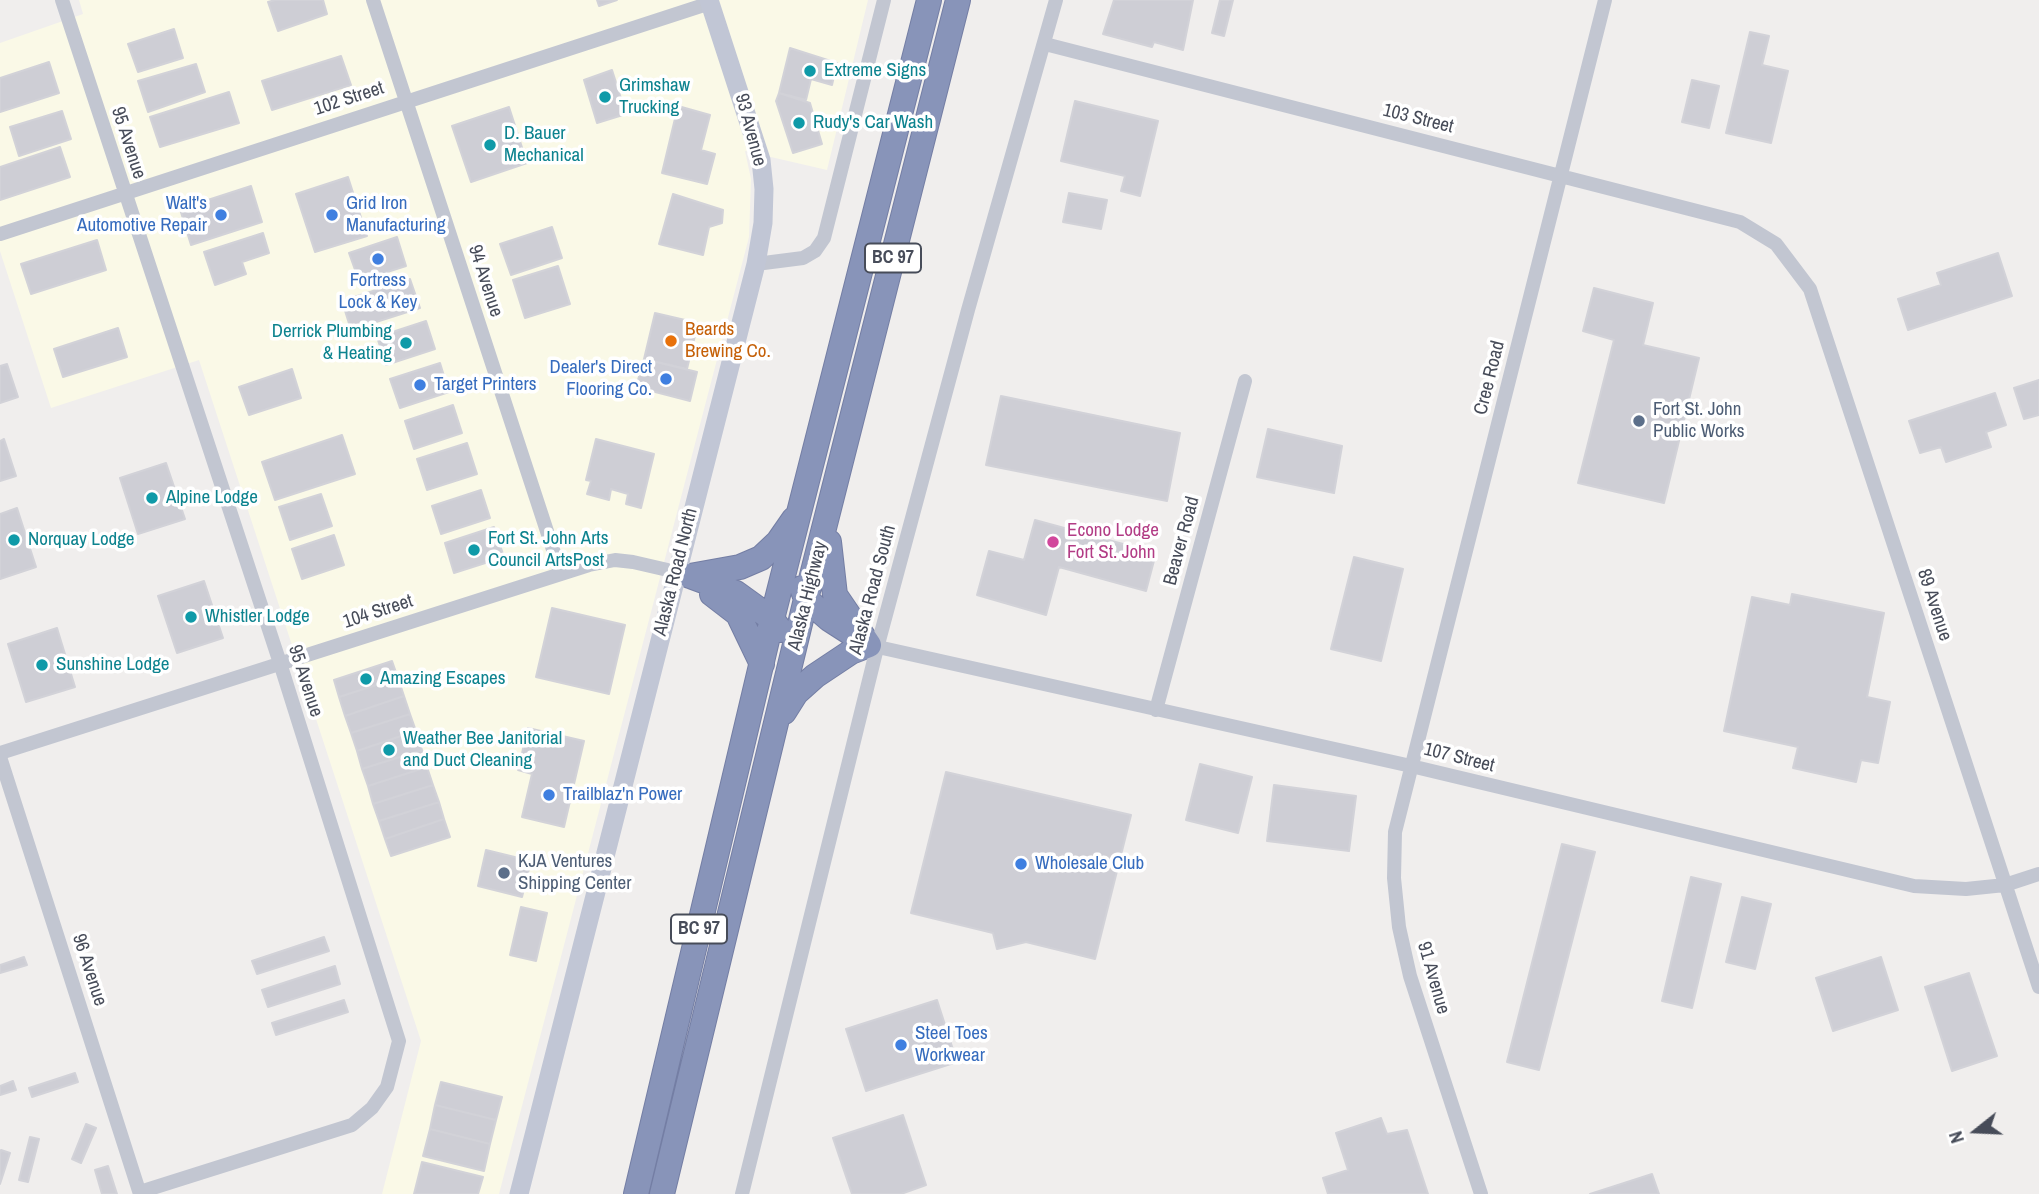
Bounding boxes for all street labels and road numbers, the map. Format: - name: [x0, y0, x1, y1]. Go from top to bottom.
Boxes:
- street label: 102 Street: [311, 77, 387, 121]
- street label: 93 Avenue: [729, 91, 771, 169]
- street label: 103 Street: [1380, 99, 1456, 139]
- street label: 95 Avenue: [106, 104, 150, 182]
- street label: 94 Avenue: [463, 242, 507, 320]
- road number: BC 97: [865, 244, 921, 272]
- street label: Cree Road: [1470, 339, 1510, 417]
- street label: Beaver Road: [1159, 494, 1205, 588]
- street label: Alaska Road North: [649, 506, 703, 638]
- street label: Alaska Road South: [845, 523, 901, 657]
- street label: Alaska Highway: [783, 539, 833, 653]
- street label: 89 Avenue: [1912, 566, 1956, 644]
- street label: 104 Street: [340, 590, 416, 634]
- street label: 95 Avenue: [283, 642, 327, 720]
- street label: 107 Street: [1421, 738, 1497, 778]
- road number: BC 97: [671, 914, 727, 944]
- street label: 96 Avenue: [67, 931, 111, 1009]
- street label: 91 Avenue: [1412, 939, 1454, 1017]

